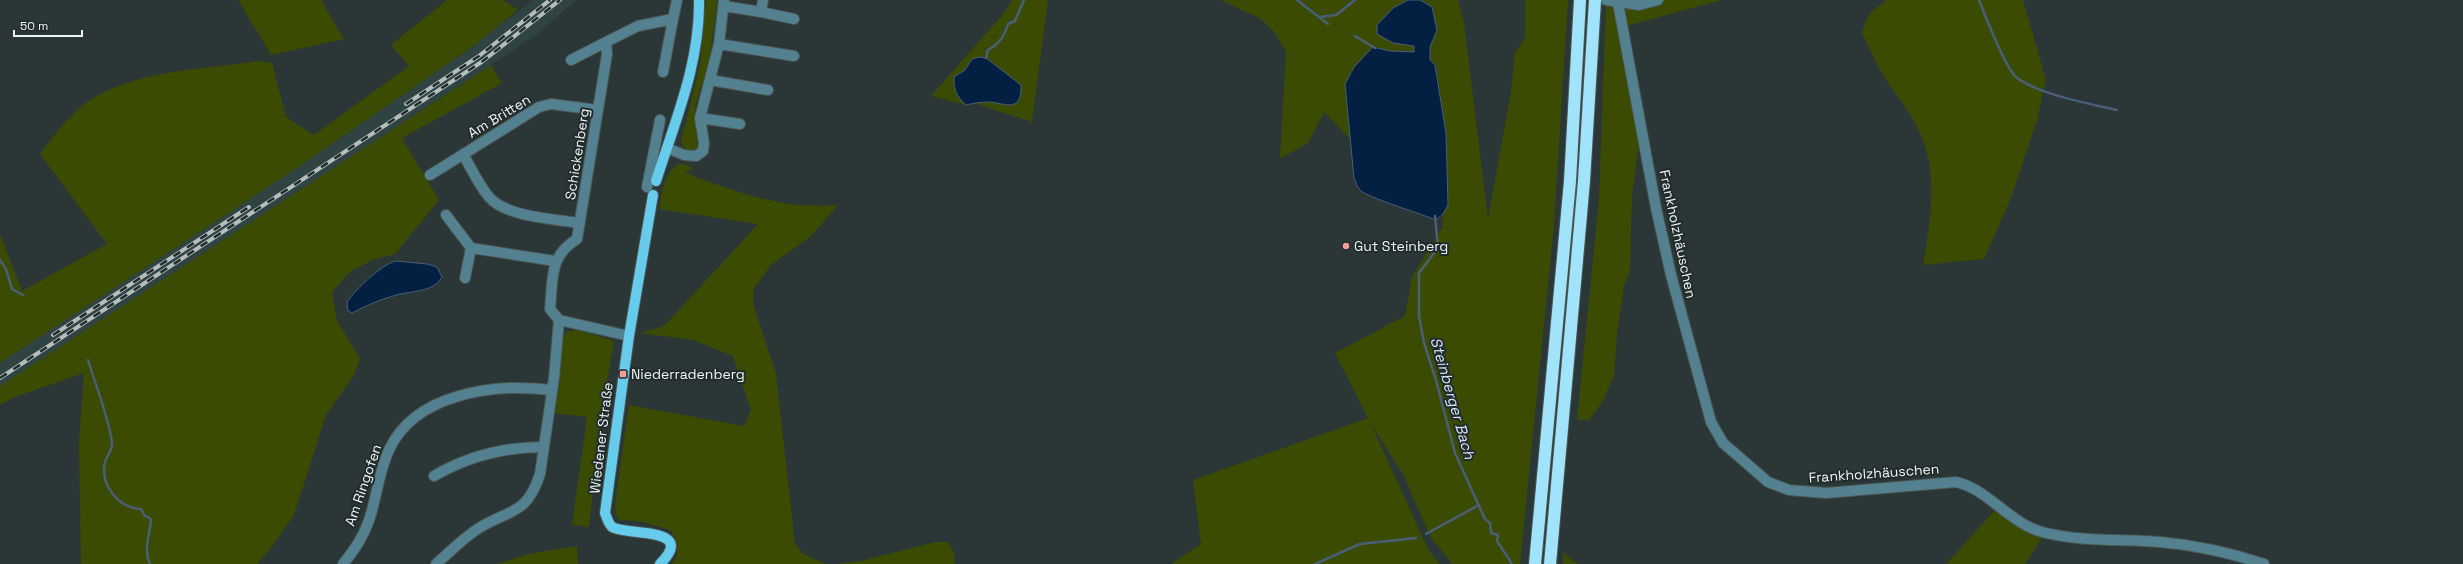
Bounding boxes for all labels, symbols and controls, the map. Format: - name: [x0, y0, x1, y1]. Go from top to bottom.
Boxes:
- scale bar: [14, 12, 82, 38]
- text: 50 m: [20, 18, 48, 34]
- street label: Am Britten: [464, 90, 534, 142]
- street label: Schickenberg: [561, 107, 593, 201]
- street label: Frankholzhäuschen: [1656, 168, 1700, 300]
- place label: Gut Steinberg: [1354, 237, 1448, 255]
- marker: Gut Steinberg: [1341, 241, 1351, 251]
- water label: Steinberger Bach: [1426, 335, 1480, 462]
- place label: Niederradenberg: [631, 365, 745, 383]
- marker: Niederradenberg: [618, 369, 628, 379]
- street label: Wiedener Straße: [585, 381, 617, 495]
- street label: Am Ringofen: [341, 442, 385, 528]
- street label: Frankholzhäuschen: [1808, 459, 1940, 487]

